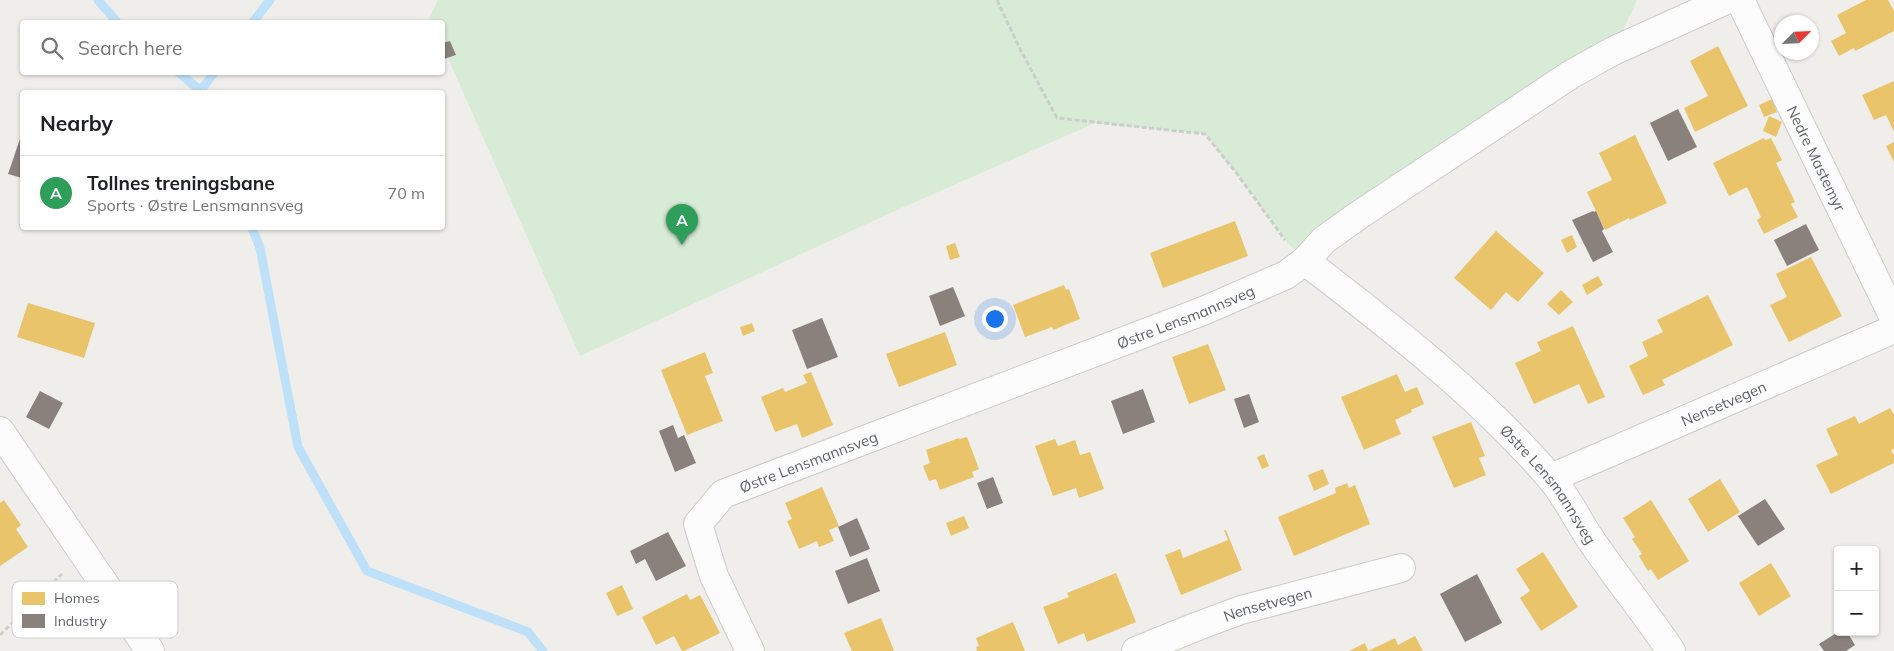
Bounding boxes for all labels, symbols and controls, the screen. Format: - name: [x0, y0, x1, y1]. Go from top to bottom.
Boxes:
- north arrow: [1774, 15, 1819, 60]
- search box: [20, 20, 445, 75]
- icon: search: [38, 34, 66, 62]
- text: Search here: [78, 36, 182, 60]
- street label: Nedre Mastemyr: [1783, 103, 1851, 215]
- text: Nearby: [40, 110, 113, 136]
- text: Tollnes treningsbane: [87, 171, 275, 195]
- text: A: [50, 183, 62, 203]
- text: 70 m: [388, 183, 425, 203]
- text: Sports · Østre Lensmannsveg: [87, 195, 303, 215]
- pin: A: [666, 204, 698, 245]
- street label: Østre Lensmannsveg: [1114, 280, 1257, 352]
- your location: [982, 306, 1008, 332]
- street label: Nensetvegen: [1678, 376, 1769, 430]
- street label: Østre Lensmannsveg: [1497, 420, 1600, 548]
- street label: Østre Lensmannsveg: [737, 427, 880, 496]
- map controls: [1834, 546, 1879, 636]
- button: +: [1834, 546, 1879, 591]
- legend: [12, 581, 178, 638]
- street label: Nensetvegen: [1221, 582, 1314, 625]
- text: Homes: [54, 589, 100, 607]
- button: −: [1834, 591, 1879, 636]
- text: Industry: [54, 612, 108, 630]

